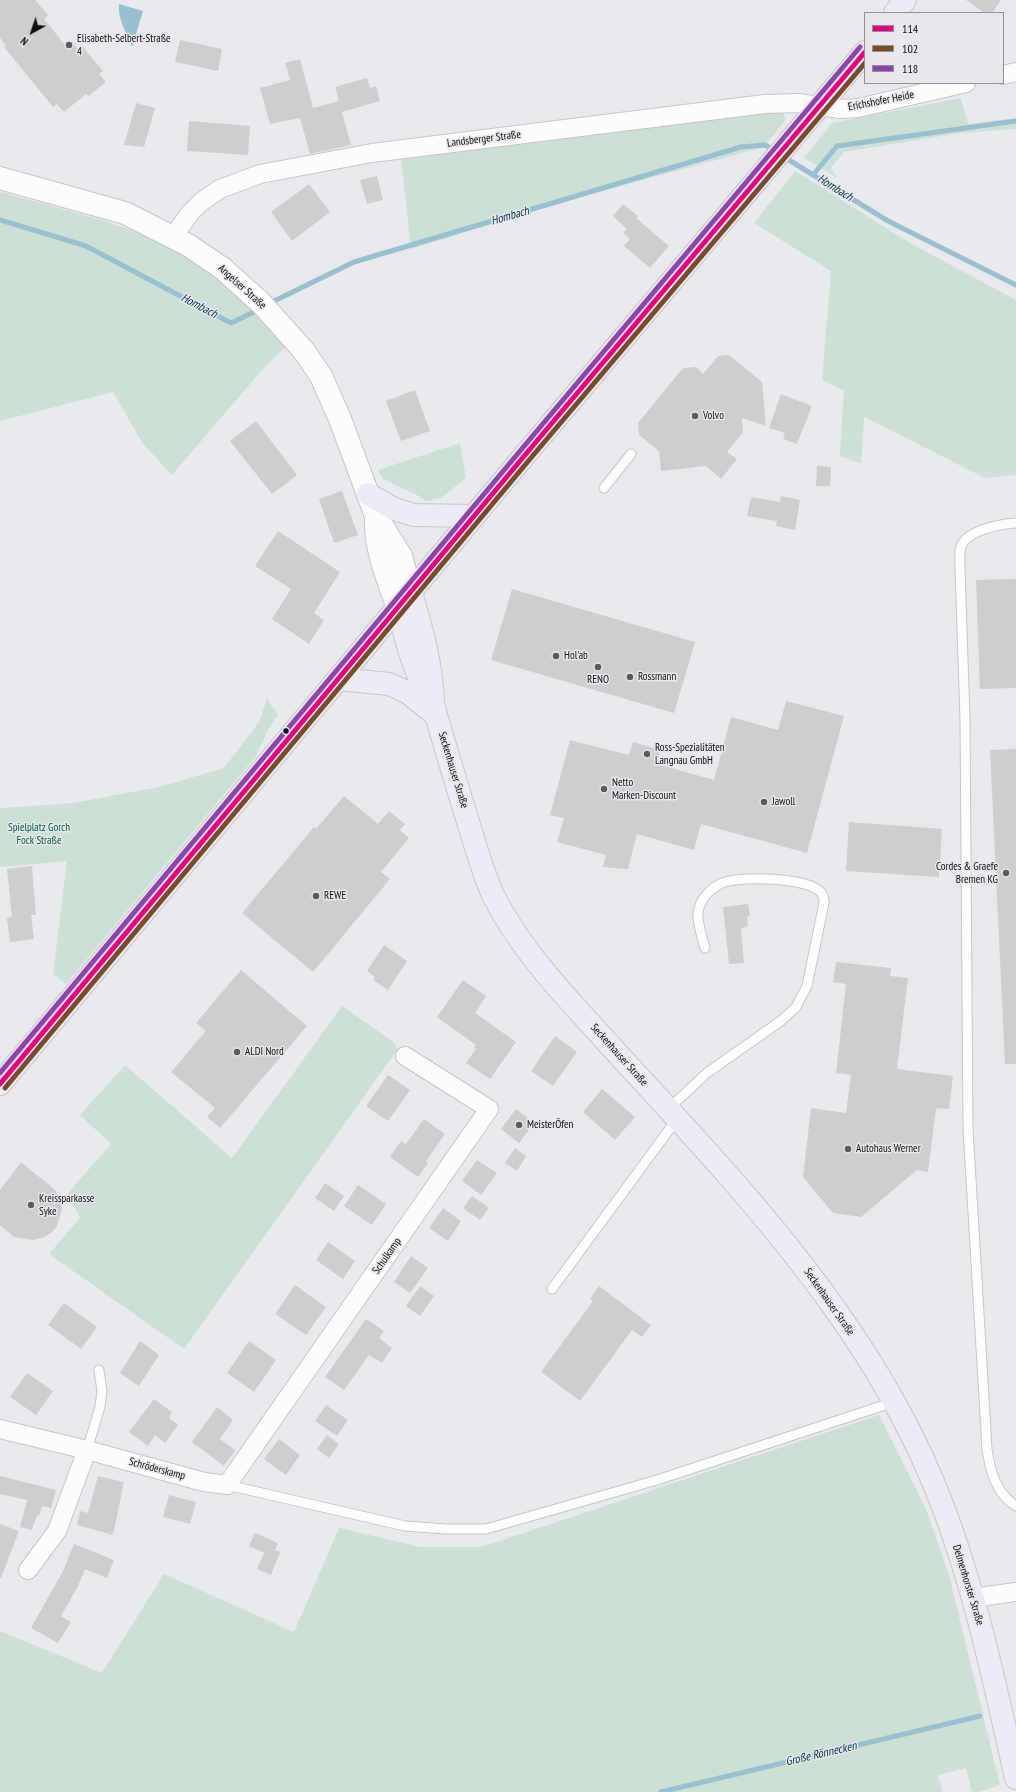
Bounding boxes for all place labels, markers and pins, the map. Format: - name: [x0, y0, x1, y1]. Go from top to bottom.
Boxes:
- place label: Elisabeth-Selbert-Straße 4: [77, 32, 171, 58]
- marker: Elisabeth-Selbert-Straße 4: [64, 40, 74, 50]
- place label: Volvo: [703, 409, 724, 423]
- marker: Volvo: [690, 411, 700, 421]
- place label: Hol'ab: [564, 649, 588, 663]
- marker: Hol'ab: [551, 651, 561, 661]
- marker: RENO: [593, 662, 603, 672]
- place label: Rossmann: [638, 670, 676, 684]
- marker: Rossmann: [625, 672, 635, 682]
- place label: RENO: [587, 673, 609, 687]
- unlabelled marker: [281, 726, 291, 736]
- place label: Ross-Spezialitäten Langnau GmbH: [655, 741, 725, 767]
- marker: Ross-Spezialitäten Langnau GmbH: [642, 749, 652, 759]
- place label: Netto Marken-Discount: [612, 776, 676, 802]
- marker: Netto Marken-Discount: [599, 784, 609, 794]
- place label: Jawoll: [772, 795, 795, 809]
- marker: Jawoll: [759, 797, 769, 807]
- place label: Cordes & Graefe Bremen KG: [936, 860, 998, 886]
- marker: Cordes & Graefe Bremen KG: [1001, 868, 1011, 878]
- place label: REWE: [324, 889, 346, 903]
- marker: REWE: [311, 891, 321, 901]
- place label: ALDI Nord: [245, 1045, 284, 1059]
- marker: ALDI Nord: [232, 1047, 242, 1057]
- place label: MeisterÖfen: [527, 1118, 573, 1132]
- marker: MeisterÖfen: [514, 1120, 524, 1130]
- place label: Autohaus Werner: [856, 1142, 921, 1156]
- marker: Autohaus Werner: [843, 1144, 853, 1154]
- place label: Kreissparkasse Syke: [39, 1192, 94, 1218]
- marker: Kreissparkasse Syke: [26, 1200, 36, 1210]

